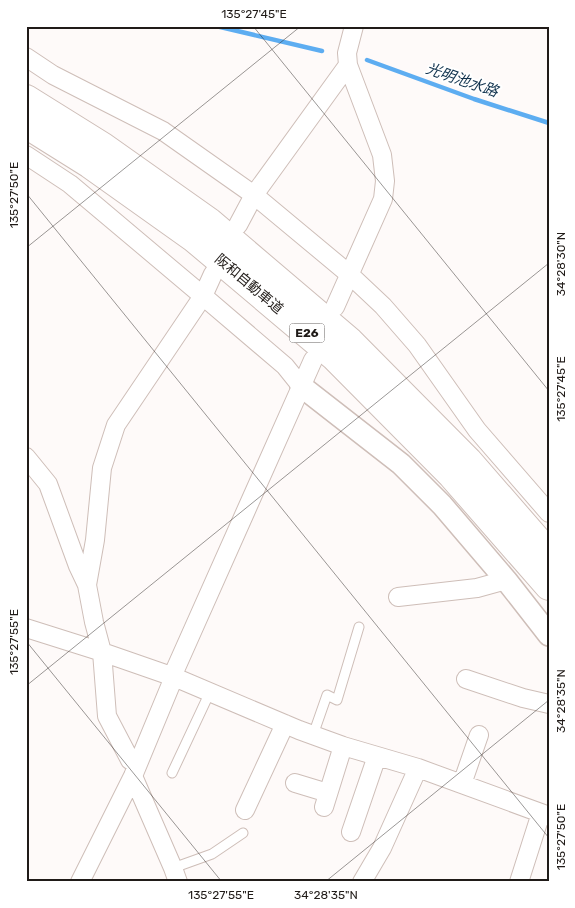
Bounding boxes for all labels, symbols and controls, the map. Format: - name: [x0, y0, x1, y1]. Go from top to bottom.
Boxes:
- text: 135°27'45"E: [221, 7, 287, 21]
- water label: 光明池水路: [424, 59, 502, 101]
- text: 135°27'50"E: [7, 162, 21, 228]
- text: 34°28'30"N: [554, 232, 568, 296]
- street label: 阪和自動車道: [211, 250, 287, 318]
- road number: E26: [290, 323, 324, 342]
- text: 135°27'45"E: [554, 356, 568, 422]
- text: 135°27'55"E: [7, 609, 21, 675]
- text: 34°28'35"N: [554, 669, 568, 733]
- text: 135°27'50"E: [554, 804, 568, 870]
- text: 135°27'55"E: [188, 888, 254, 902]
- text: 34°28'35"N: [294, 888, 358, 902]

